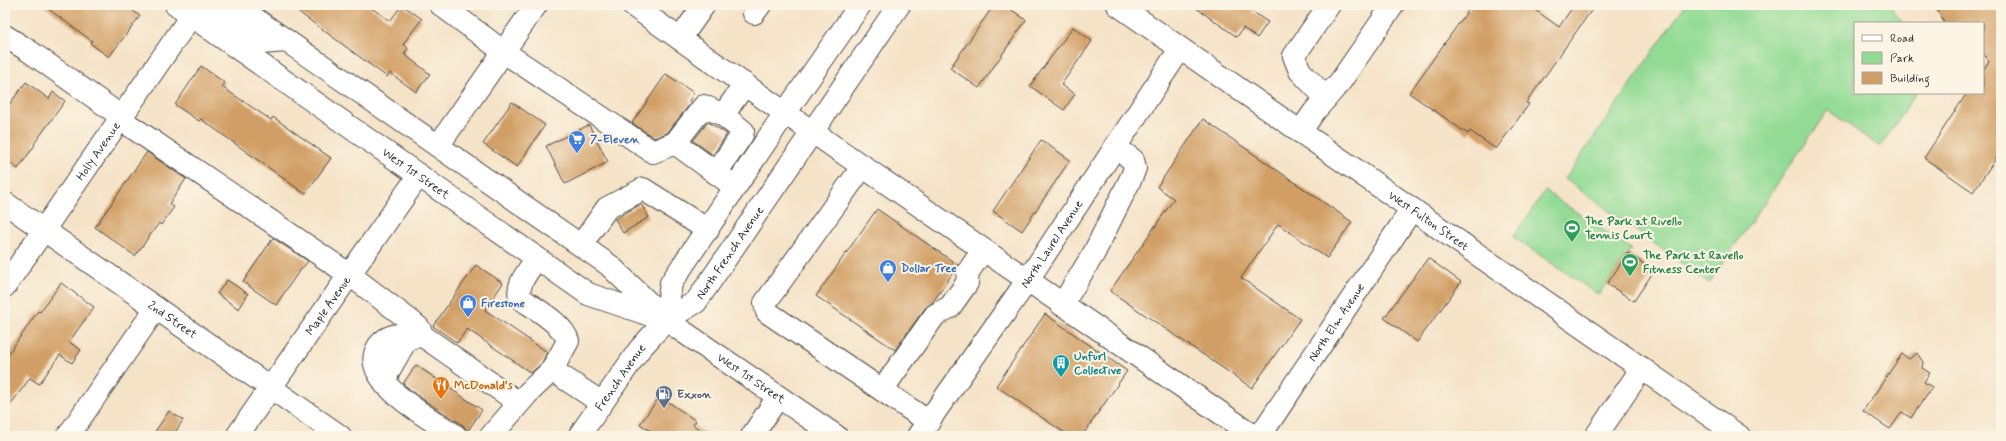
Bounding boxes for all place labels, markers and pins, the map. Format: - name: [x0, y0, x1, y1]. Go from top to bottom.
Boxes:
- supermarket icon: 7-Eleven: [567, 129, 587, 154]
- place label: 7-Eleven: [590, 132, 640, 148]
- place label: The Park at Rivello Tennis Court: [1585, 214, 1682, 244]
- sports icon: The Park at Rivello Tennis Court: [1562, 218, 1582, 243]
- place label: The Park at Ravello Fitness Center: [1643, 248, 1744, 278]
- sports icon: The Park at Ravello Fitness Center: [1620, 252, 1640, 277]
- shop icon: Dollar Tree: [878, 258, 898, 283]
- place label: Dollar Tree: [901, 261, 957, 277]
- shop icon: Firestone: [458, 293, 478, 318]
- place label: Firestone: [481, 296, 525, 312]
- place label: Unfurl Collective: [1074, 349, 1122, 379]
- building icon: Unfurl Collective: [1051, 353, 1071, 378]
- restaurant icon: McDonald's: [431, 375, 451, 400]
- place label: McDonald's: [454, 378, 514, 394]
- fuel station icon: Exxon: [654, 384, 674, 409]
- place label: Exxon: [677, 387, 712, 403]

